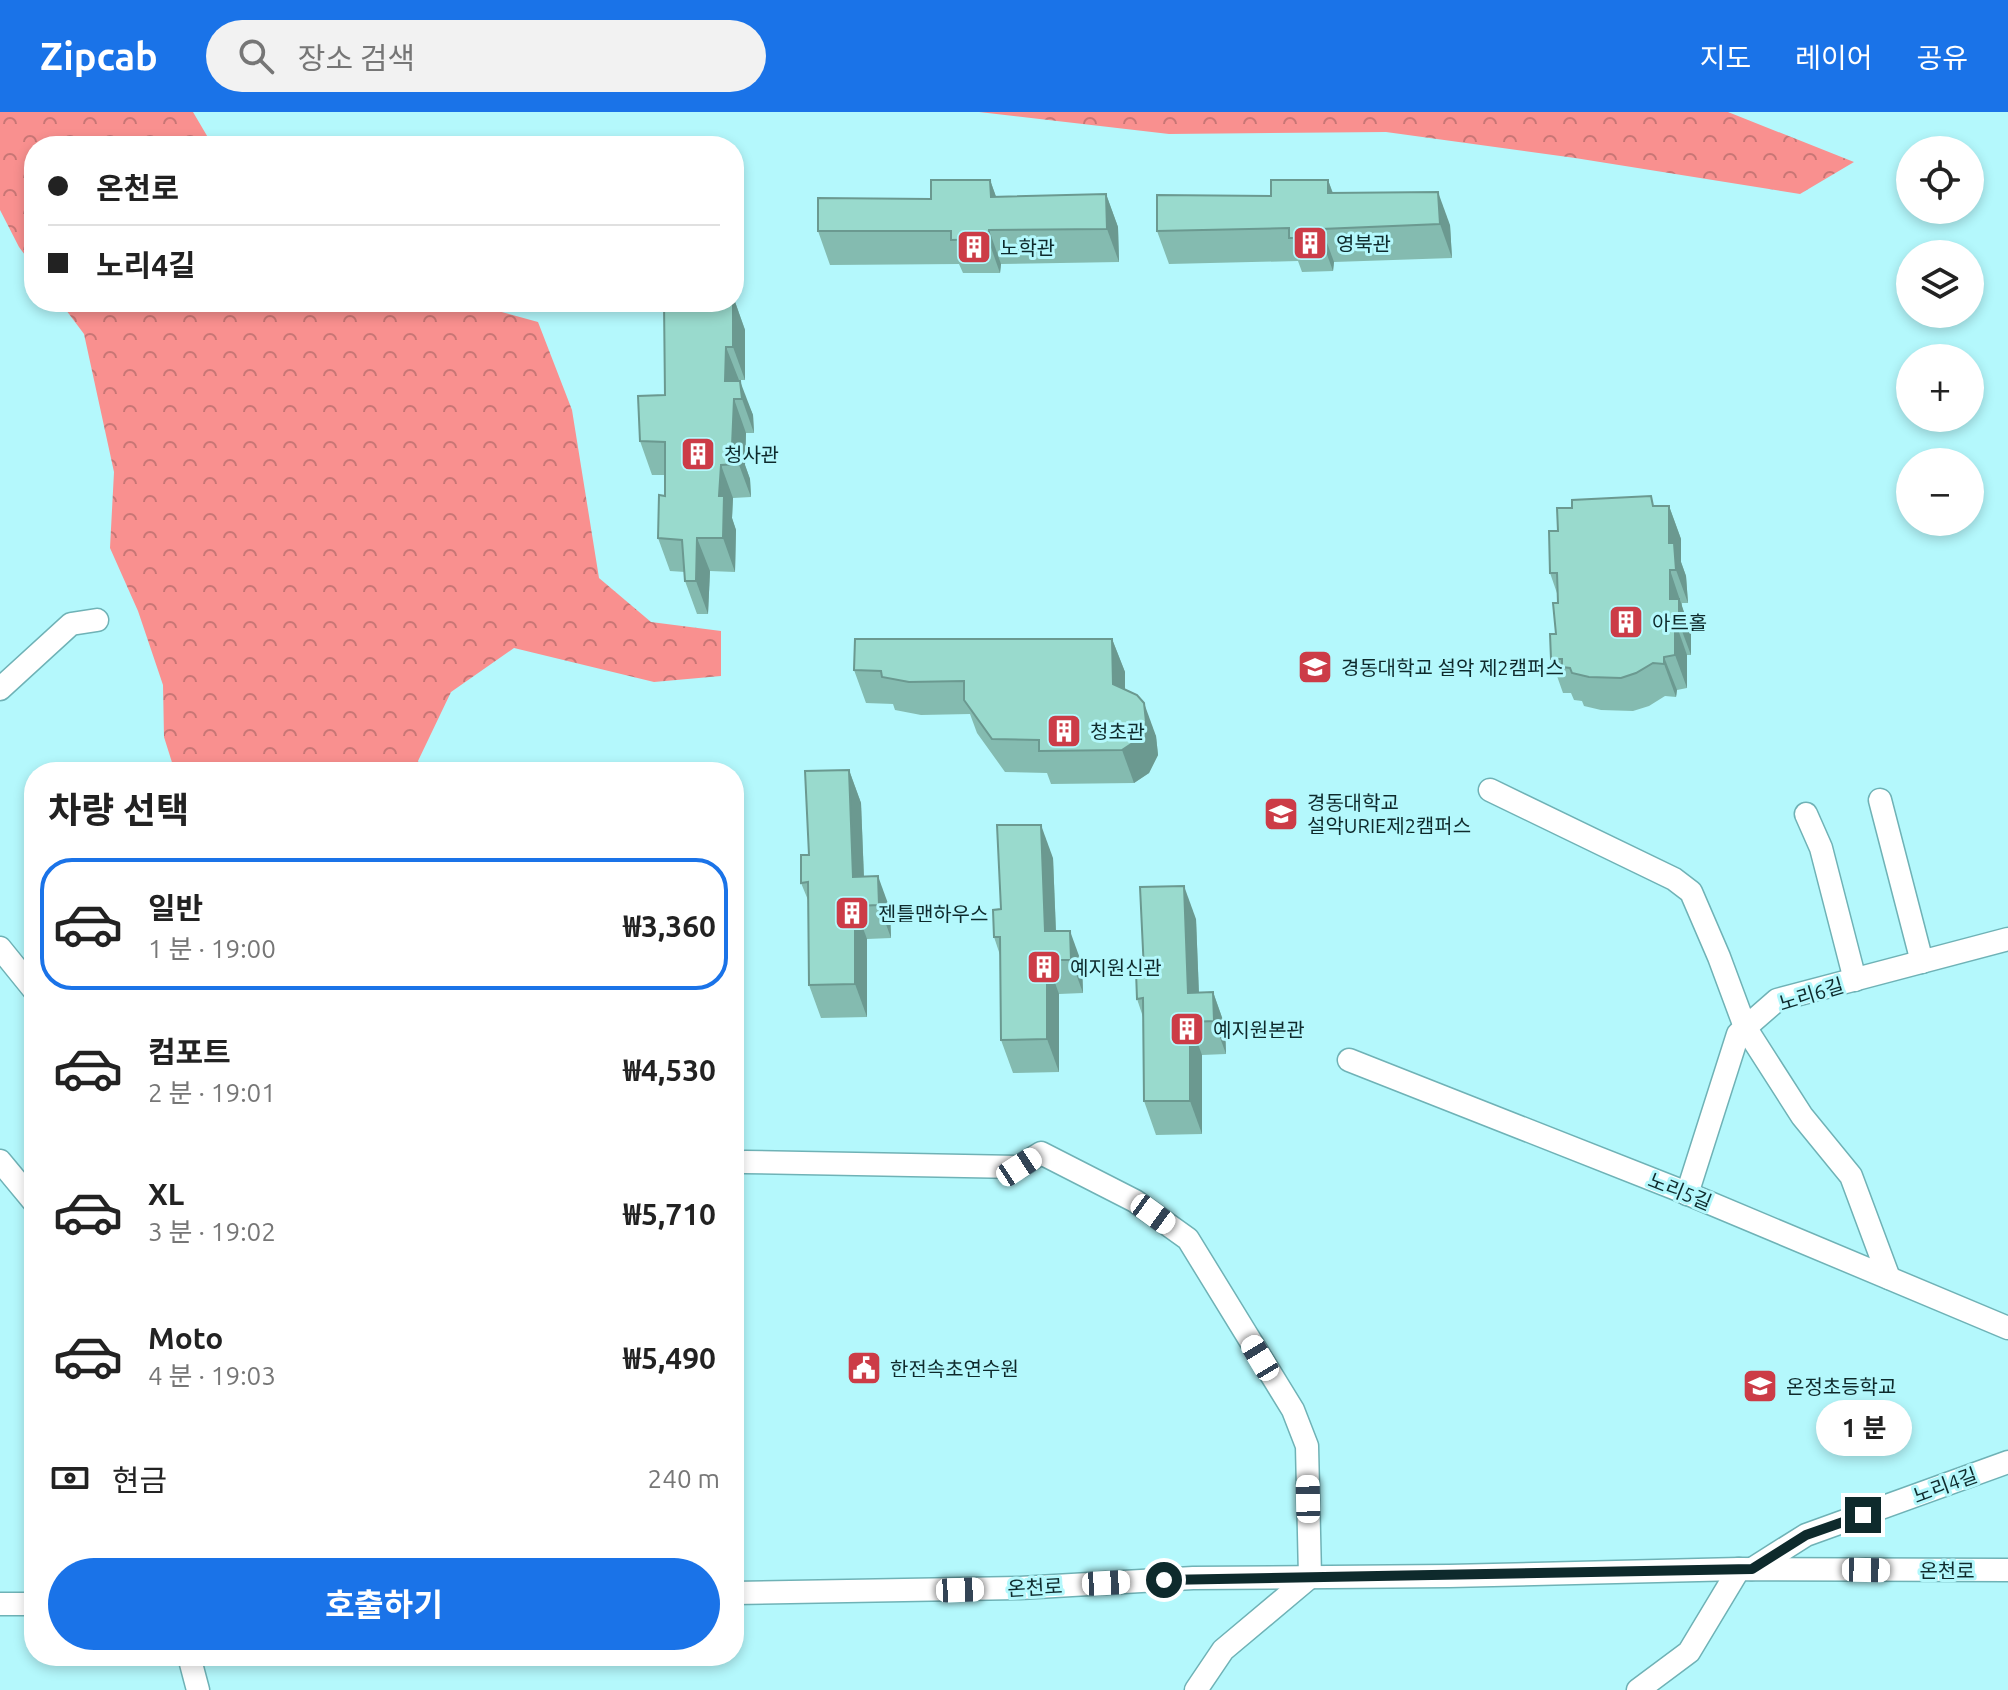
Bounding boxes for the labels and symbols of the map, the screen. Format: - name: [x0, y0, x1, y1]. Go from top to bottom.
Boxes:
- building icon: 영북관: [1291, 224, 1329, 262]
- building icon: 노학관: [955, 228, 993, 266]
- place label: 영북관: [1336, 232, 1391, 255]
- place label: 노학관: [1000, 236, 1055, 259]
- building icon: 청사관: [679, 435, 717, 473]
- place label: 청사관: [724, 443, 779, 466]
- building icon: 아트홀: [1607, 603, 1645, 641]
- place label: 아트홀: [1652, 611, 1707, 634]
- school or university icon: 경동대학교 설악 제2캠퍼스: [1296, 648, 1334, 686]
- place label: 경동대학교 설악 제2캠퍼스: [1341, 656, 1564, 679]
- building icon: 청초관: [1045, 712, 1083, 750]
- place label: 청초관: [1090, 720, 1145, 743]
- place label: 경동대학교 설악URIE제2캠퍼스: [1307, 791, 1471, 837]
- school or university icon: 경동대학교 설악URIE제2캠퍼스: [1262, 795, 1300, 833]
- building icon: 젠틀맨하우스: [833, 894, 871, 932]
- place label: 젠틀맨하우스: [878, 902, 988, 925]
- building icon: 예지원신관: [1025, 948, 1063, 986]
- place label: 예지원신관: [1070, 956, 1162, 979]
- street label: 노리6길: [1776, 973, 1846, 1015]
- building icon: 예지원본관: [1168, 1010, 1206, 1048]
- place label: 예지원본관: [1213, 1018, 1305, 1041]
- car: [992, 1144, 1046, 1190]
- street label: 노리5길: [1645, 1168, 1715, 1214]
- car: [1127, 1190, 1179, 1238]
- car: [1237, 1331, 1283, 1385]
- public building icon: 한전속초연수원: [845, 1349, 883, 1387]
- place label: 한전속초연수원: [890, 1357, 1019, 1380]
- school or university icon: 온정초등학교: [1741, 1367, 1779, 1405]
- place label: 온정초등학교: [1786, 1375, 1896, 1398]
- callout: 1 분: [1815, 1399, 1911, 1455]
- street label: 노리4길: [1910, 1463, 1980, 1507]
- car: [1296, 1475, 1320, 1523]
- route end: [1845, 1497, 1881, 1533]
- car: [1842, 1558, 1890, 1582]
- street label: 온천로: [1919, 1559, 1975, 1582]
- route start: [1146, 1562, 1182, 1598]
- car: [1081, 1570, 1131, 1596]
- street label: 온천로: [1007, 1574, 1063, 1600]
- car: [936, 1577, 984, 1603]

